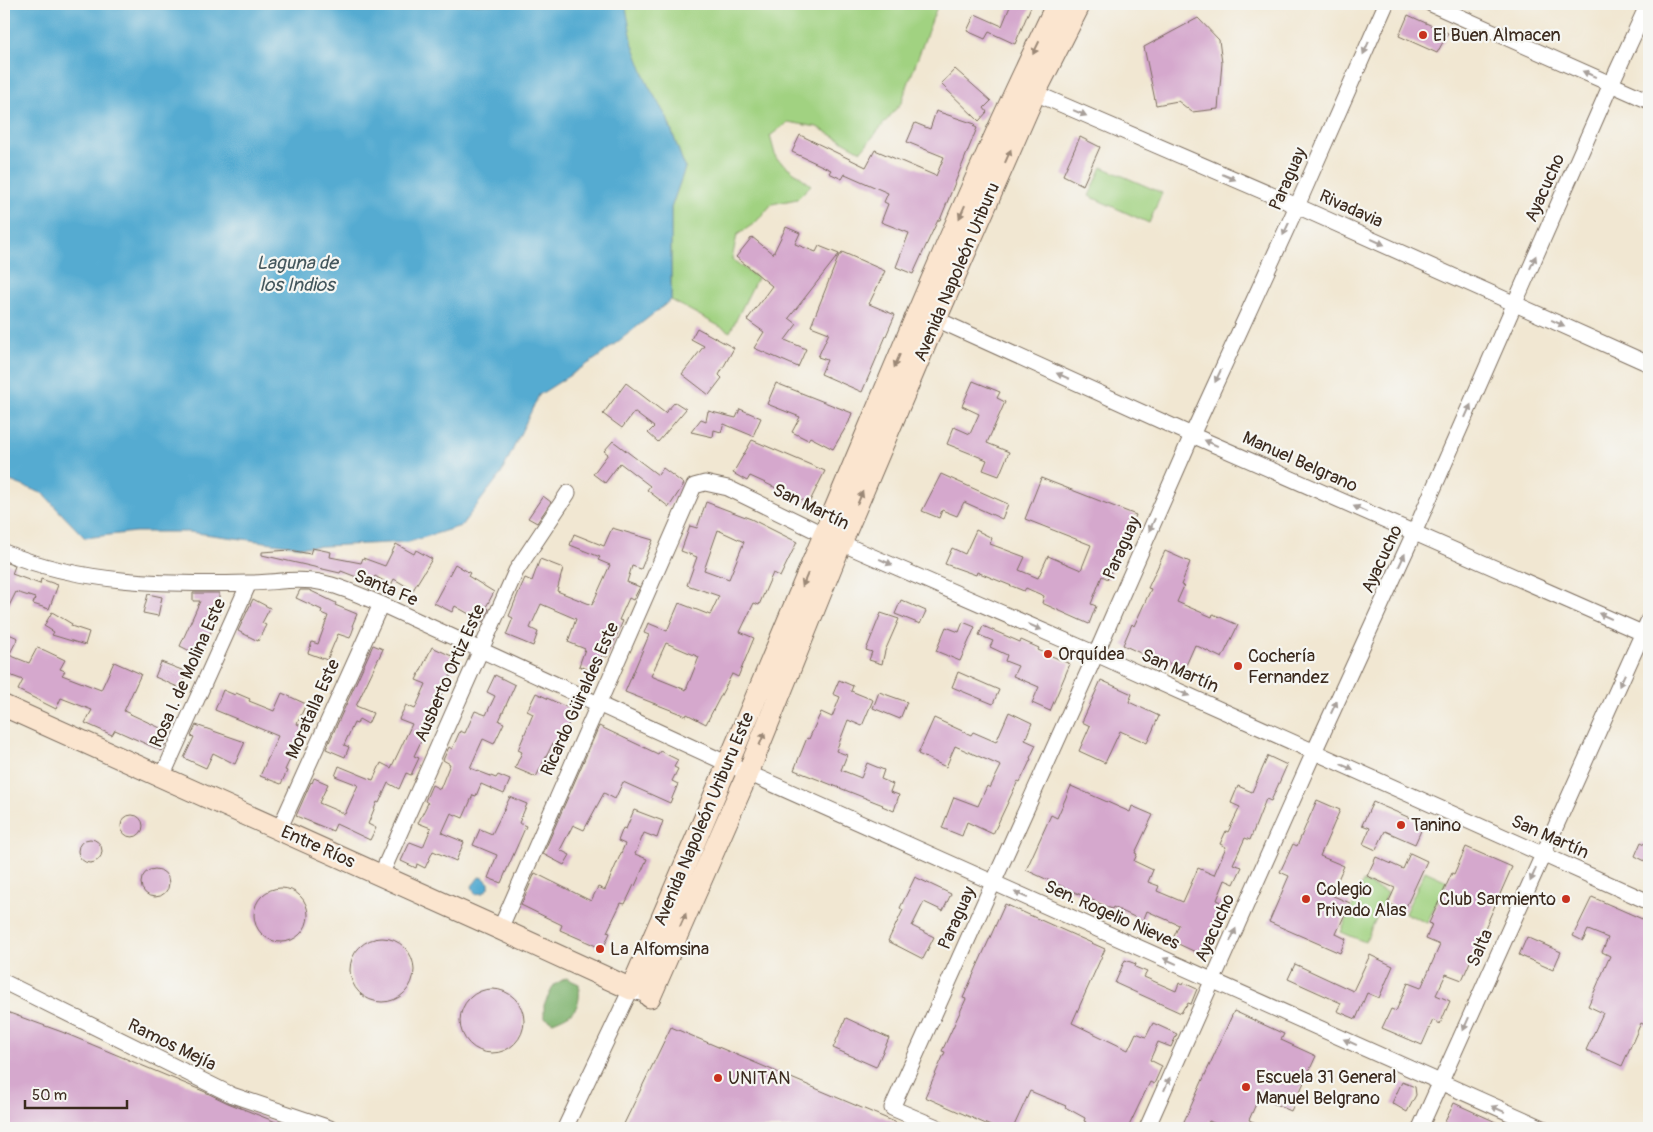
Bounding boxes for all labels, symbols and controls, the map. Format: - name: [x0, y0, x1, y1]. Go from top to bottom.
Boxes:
- place label: El Buen Almacen: [1433, 24, 1561, 47]
- marker: El Buen Almacen: [1417, 29, 1429, 41]
- one-way arrow: [1031, 40, 1040, 55]
- one-way arrow: [1362, 41, 1370, 55]
- one-way arrow: [1582, 69, 1596, 77]
- one-way arrow: [1073, 109, 1087, 117]
- street label: Paraguay: [1264, 144, 1312, 214]
- one-way arrow: [1004, 149, 1012, 163]
- street label: Ayacucho: [1520, 150, 1570, 226]
- one-way arrow: [1222, 173, 1236, 181]
- street label: Avenida Napoleón Uriburu: [909, 179, 1005, 365]
- street label: Rivadavia: [1315, 185, 1387, 233]
- one-way arrow: [958, 205, 966, 219]
- one-way arrow: [1282, 222, 1290, 236]
- one-way arrow: [1371, 238, 1385, 246]
- water label: Laguna de los Indios: [256, 251, 339, 297]
- one-way arrow: [1530, 255, 1538, 269]
- one-way arrow: [1551, 319, 1565, 327]
- one-way arrow: [893, 354, 901, 368]
- one-way arrow: [1214, 369, 1223, 384]
- one-way arrow: [1056, 372, 1070, 380]
- one-way arrow: [1464, 404, 1472, 418]
- street label: Manuel Belgrano: [1239, 426, 1362, 498]
- one-way arrow: [1204, 439, 1218, 447]
- street label: San Martín: [769, 479, 853, 535]
- one-way arrow: [857, 491, 865, 505]
- one-way arrow: [1353, 504, 1367, 512]
- street label: Paraguay: [1098, 513, 1146, 583]
- one-way arrow: [1148, 518, 1156, 532]
- street label: Ayacucho: [1356, 521, 1408, 597]
- one-way arrow: [1398, 553, 1406, 567]
- one-way arrow: [879, 559, 893, 567]
- street label: Santa Fe: [351, 564, 421, 612]
- one-way arrow: [801, 572, 809, 587]
- street label: Rosa I. de Molina Este: [145, 595, 231, 751]
- street label: Ausberto Ortiz Este: [409, 601, 491, 745]
- one-way arrow: [1598, 612, 1612, 620]
- street label: Ricardo Güiraldes Este: [536, 618, 624, 780]
- one-way arrow: [1028, 624, 1042, 632]
- place label: Orquídea: [1058, 643, 1125, 666]
- street label: San Martín: [1138, 644, 1222, 698]
- place label: Cochería Fernandez: [1248, 645, 1329, 689]
- marker: Orquídea: [1042, 648, 1054, 660]
- street label: Moratalla Este: [281, 655, 345, 763]
- marker: Cochería Fernandez: [1232, 660, 1244, 672]
- one-way arrow: [1618, 673, 1626, 687]
- one-way arrow: [1176, 689, 1190, 697]
- one-way arrow: [1331, 700, 1339, 714]
- street label: Avenida Napoleón Uriburu Este: [649, 709, 760, 929]
- one-way arrow: [758, 731, 766, 746]
- one-way arrow: [1340, 763, 1354, 771]
- street label: San Martín: [1508, 810, 1592, 864]
- place label: Tanino: [1411, 814, 1461, 837]
- marker: Tanino: [1395, 819, 1407, 831]
- street label: Entre Ríos: [277, 820, 359, 874]
- one-way arrow: [1529, 868, 1537, 883]
- street label: Sen. Rogelio Nieves: [1041, 875, 1183, 955]
- place label: Colegio Privado Alas: [1316, 878, 1407, 922]
- street label: Paraguay: [933, 883, 981, 953]
- place label: Club Sarmiento: [1439, 888, 1556, 911]
- street label: Ayacucho: [1190, 890, 1240, 966]
- one-way arrow: [1014, 891, 1028, 899]
- marker: Colegio Privado Alas: [1300, 893, 1312, 905]
- marker: Club Sarmiento: [1560, 893, 1572, 905]
- one-way arrow: [680, 913, 688, 927]
- street label: Salta: [1462, 926, 1498, 970]
- one-way arrow: [1229, 928, 1237, 942]
- place label: La Alfomsina: [610, 938, 709, 961]
- marker: La Alfomsina: [594, 943, 606, 955]
- one-way arrow: [1163, 957, 1177, 965]
- street label: Ramos Mejía: [124, 1014, 220, 1076]
- one-way arrow: [1462, 1017, 1470, 1031]
- one-way arrow: [1343, 1038, 1357, 1046]
- place label: Escuela 31 General Manuel Belgrano: [1256, 1066, 1397, 1110]
- place label: UNITAN: [728, 1067, 790, 1090]
- marker: UNITAN: [712, 1072, 724, 1084]
- scale bar: [25, 1077, 128, 1109]
- one-way arrow: [1163, 1077, 1171, 1091]
- marker: Escuela 31 General Manuel Belgrano: [1240, 1081, 1252, 1093]
- text: 50 m: [32, 1086, 67, 1105]
- one-way arrow: [1491, 1104, 1505, 1112]

